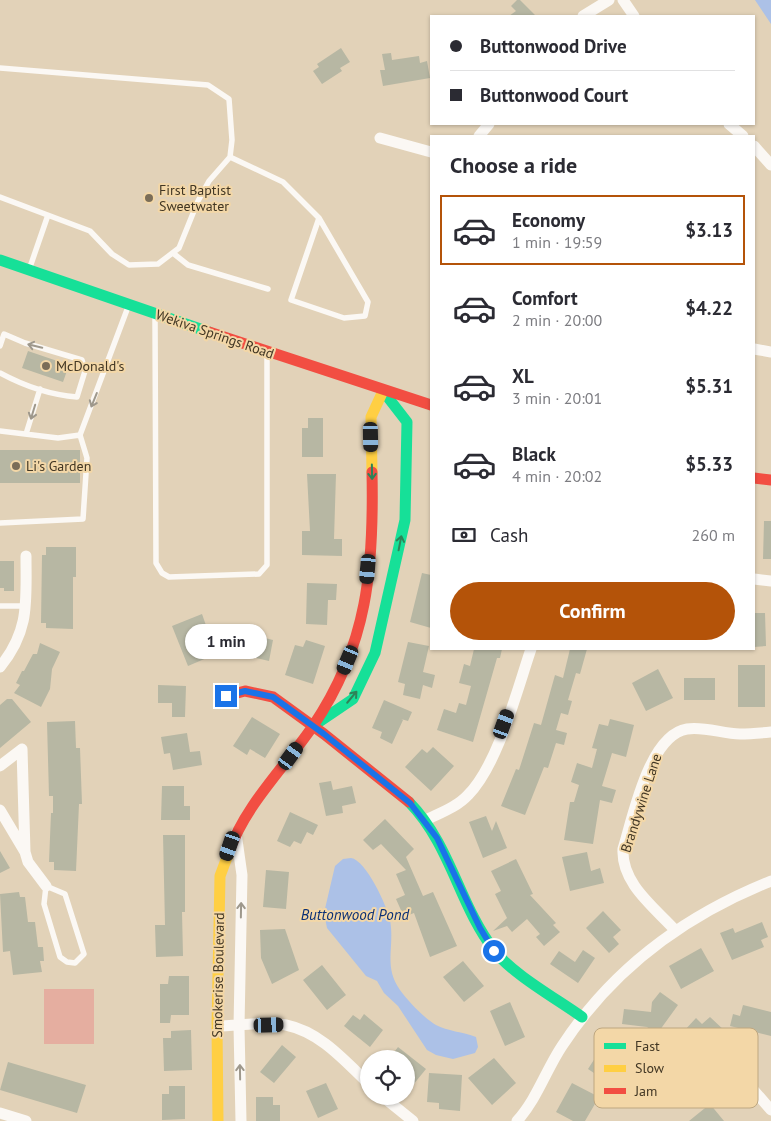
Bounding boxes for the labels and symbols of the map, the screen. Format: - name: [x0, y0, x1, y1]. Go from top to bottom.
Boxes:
- place label: First Baptist Sweetwater: [159, 181, 231, 215]
- marker: First Baptist Sweetwater: [143, 192, 155, 204]
- street label: Wekiva Springs Road: [153, 305, 277, 363]
- one-way arrow: [27, 341, 43, 350]
- place label: McDonald's: [56, 357, 124, 375]
- marker: McDonald's: [40, 360, 52, 372]
- one-way arrow: [88, 392, 98, 407]
- one-way arrow: [28, 403, 38, 419]
- car: [363, 422, 378, 452]
- place label: Li's Garden: [26, 457, 91, 475]
- marker: Li's Garden: [10, 460, 22, 472]
- one-way arrow: [367, 463, 377, 479]
- one-way arrow: [396, 536, 405, 552]
- car: [359, 553, 376, 585]
- callout: 1 min: [185, 624, 267, 658]
- car: [335, 643, 360, 677]
- route end: [215, 685, 237, 707]
- one-way arrow: [346, 690, 357, 703]
- car: [491, 707, 516, 741]
- car: [276, 739, 305, 773]
- street label: Brandywine Lane: [617, 751, 665, 855]
- car: [218, 829, 241, 863]
- one-way arrow: [237, 902, 246, 918]
- water label: Buttonwood Pond: [301, 905, 410, 924]
- street label: Smokerise Boulevard: [208, 912, 228, 1038]
- route start: [483, 940, 505, 962]
- car: [253, 1017, 284, 1033]
- legend: [594, 1028, 758, 1108]
- text: Fast: [635, 1037, 660, 1055]
- text: Slow: [635, 1059, 665, 1077]
- one-way arrow: [235, 1065, 245, 1081]
- text: Jam: [634, 1082, 657, 1100]

